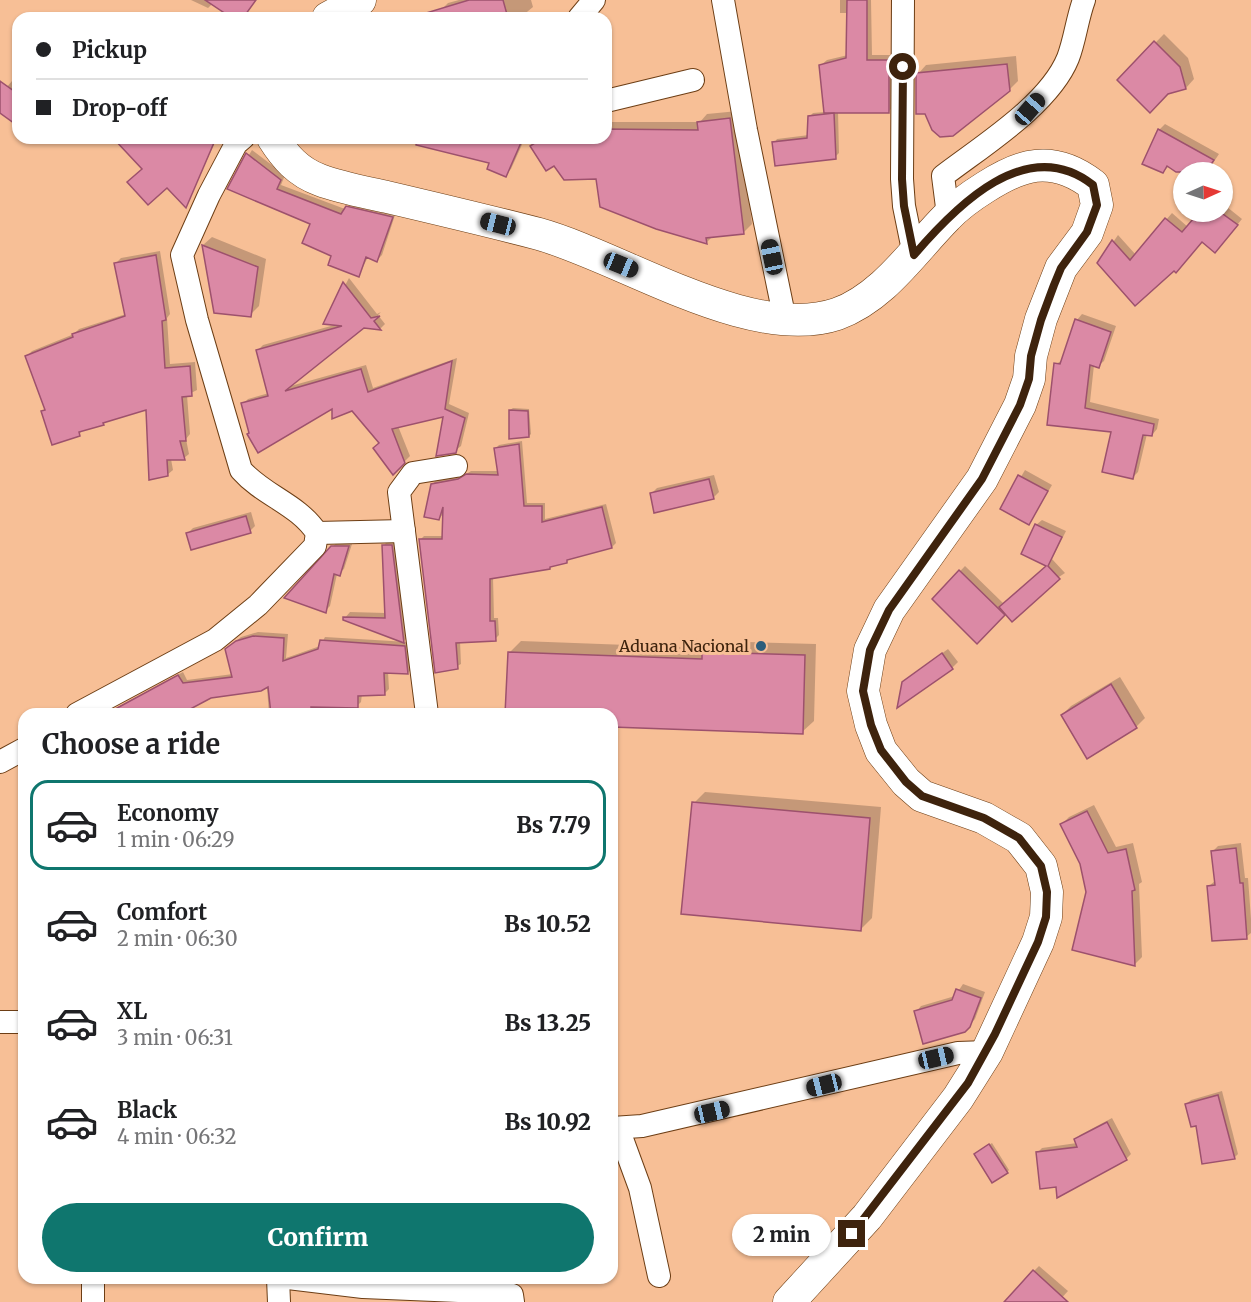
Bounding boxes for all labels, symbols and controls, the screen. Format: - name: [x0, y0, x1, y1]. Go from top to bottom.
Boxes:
- text: Pickup: [72, 36, 147, 64]
- route start: [889, 53, 916, 80]
- car: [1011, 90, 1049, 128]
- text: Drop-off: [72, 94, 167, 122]
- north arrow: [1173, 162, 1233, 222]
- map controls: [1173, 162, 1233, 222]
- car: [478, 211, 518, 237]
- car: [759, 238, 785, 276]
- car: [601, 250, 641, 280]
- place label: Aduana Nacional: [618, 636, 749, 656]
- marker: Aduana Nacional: [754, 639, 768, 653]
- text: Choose a ride: [42, 727, 220, 761]
- icon: car: [45, 798, 99, 852]
- text: Economy: [117, 799, 218, 827]
- text: Bs 7.79: [516, 811, 591, 839]
- text: 1 min · 06:29: [117, 827, 235, 852]
- icon: car: [45, 897, 99, 951]
- text: Comfort: [117, 898, 207, 926]
- text: Bs 10.52: [504, 910, 591, 938]
- text: 2 min · 06:30: [117, 926, 238, 951]
- icon: car: [45, 996, 99, 1050]
- text: XL: [117, 997, 147, 1025]
- text: Bs 13.25: [504, 1009, 591, 1037]
- text: 3 min · 06:31: [117, 1025, 233, 1050]
- car: [916, 1045, 956, 1071]
- car: [804, 1072, 844, 1098]
- icon: car: [45, 1095, 99, 1149]
- text: Black: [117, 1096, 177, 1124]
- car: [692, 1099, 732, 1125]
- text: Bs 10.92: [504, 1108, 591, 1136]
- text: 4 min · 06:32: [117, 1124, 237, 1149]
- button: Confirm: [42, 1203, 594, 1272]
- callout: 2 min: [732, 1213, 831, 1255]
- route end: [838, 1220, 865, 1247]
- text: 2 min: [753, 1222, 810, 1247]

